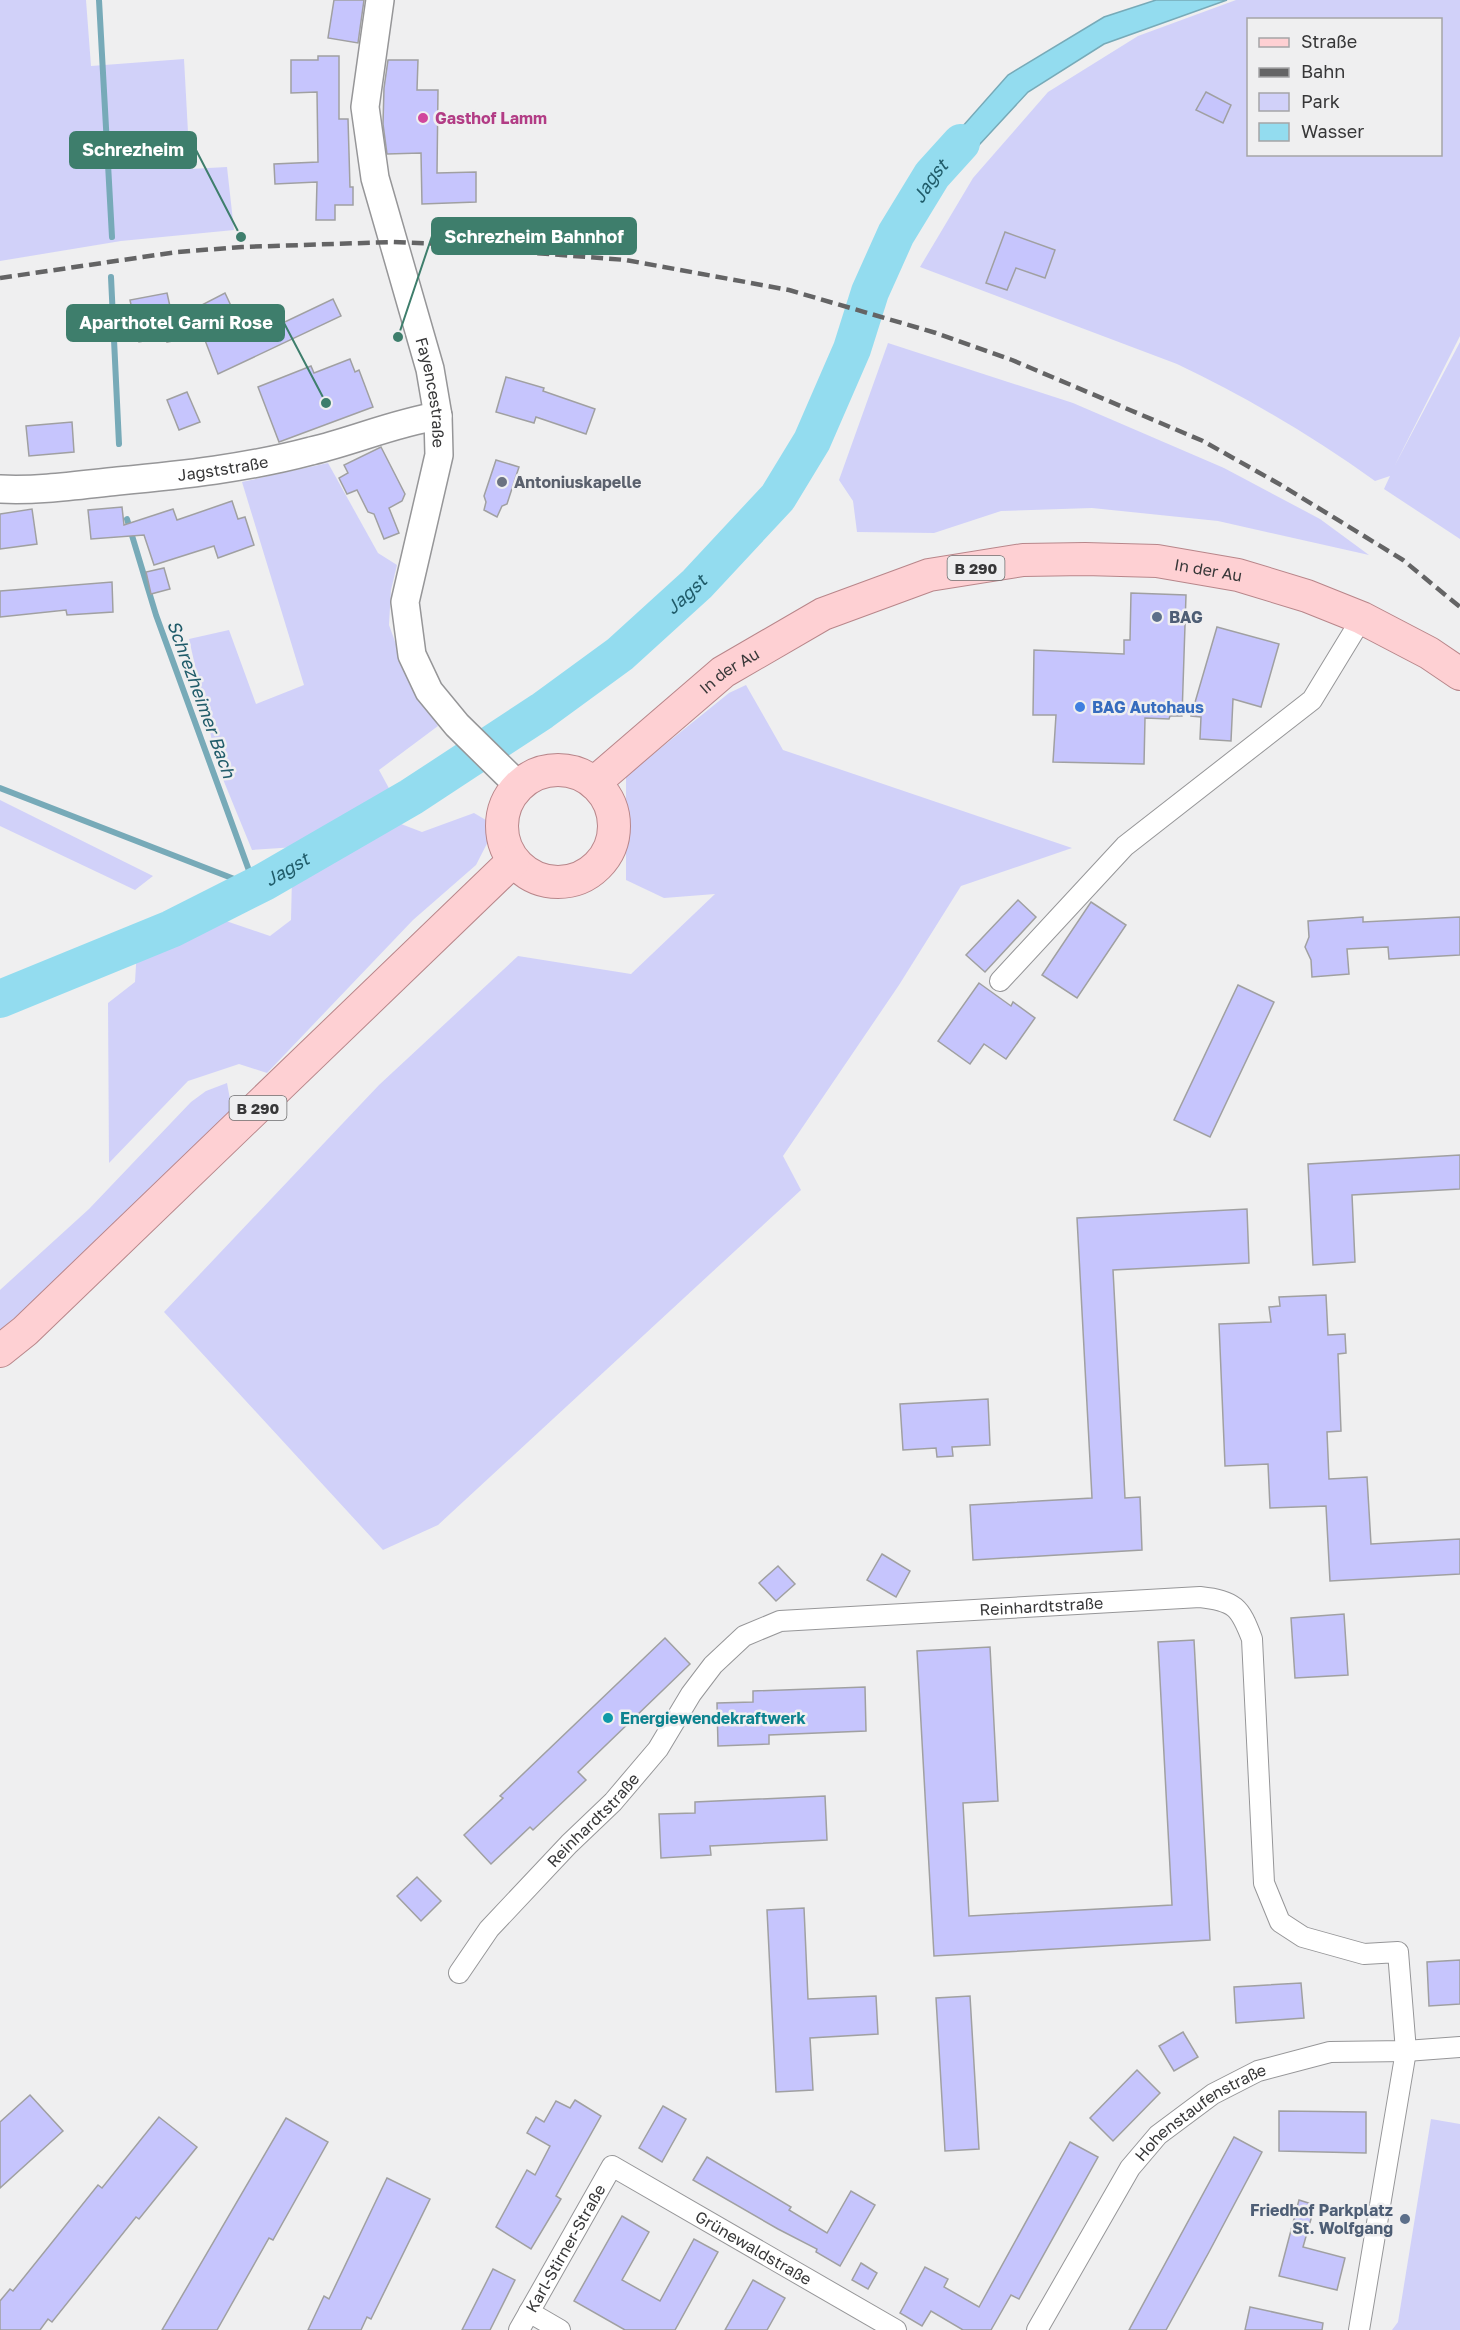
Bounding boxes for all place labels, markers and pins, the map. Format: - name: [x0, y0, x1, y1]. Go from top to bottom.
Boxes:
- place label: Gasthof Lamm: [435, 108, 547, 128]
- marker: Gasthof Lamm: [416, 111, 430, 125]
- callout: Schrezheim: [70, 132, 196, 168]
- callout: Schrezheim Bahnhof: [432, 218, 636, 254]
- callout: Aparthotel Garni Rose: [67, 305, 284, 341]
- place label: Antoniuskapelle: [514, 472, 641, 492]
- marker: Antoniuskapelle: [495, 475, 509, 489]
- place label: BAG: [1169, 607, 1203, 627]
- marker: BAG: [1150, 610, 1164, 624]
- place label: BAG Autohaus: [1092, 697, 1204, 717]
- marker: BAG Autohaus: [1073, 700, 1087, 714]
- place label: Energiewendekraftwerk: [620, 1708, 806, 1728]
- marker: Energiewendekraftwerk: [601, 1711, 615, 1725]
- place label: Friedhof Parkplatz St. Wolfgang: [1250, 2200, 1393, 2238]
- marker: Friedhof Parkplatz St. Wolfgang: [1398, 2212, 1412, 2226]

